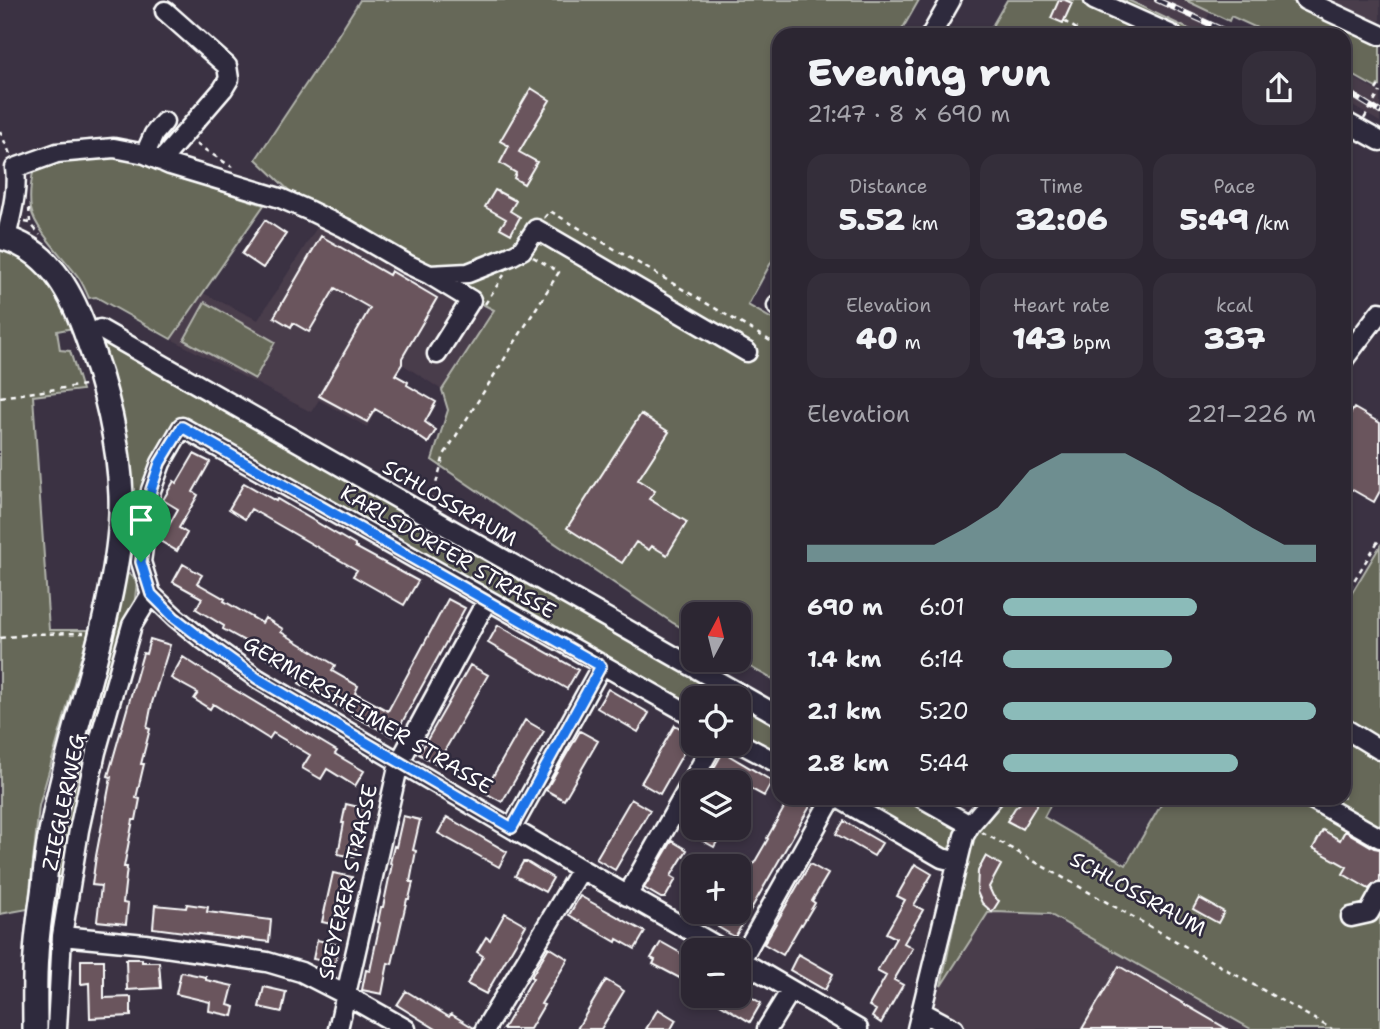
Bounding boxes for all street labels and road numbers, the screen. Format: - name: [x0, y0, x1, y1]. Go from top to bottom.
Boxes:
- street label: SCHLOSSRAUM: [377, 453, 523, 553]
- street label: KARLSDORFER STRASSE: [335, 479, 561, 625]
- street label: GERMERSHEIMER STRASSE: [238, 629, 498, 801]
- street label: ZIEGLERWEG: [36, 731, 92, 873]
- street label: SPEYERER STRASSE: [312, 781, 384, 983]
- street label: SCHLOSSRAUM: [1065, 845, 1211, 943]

